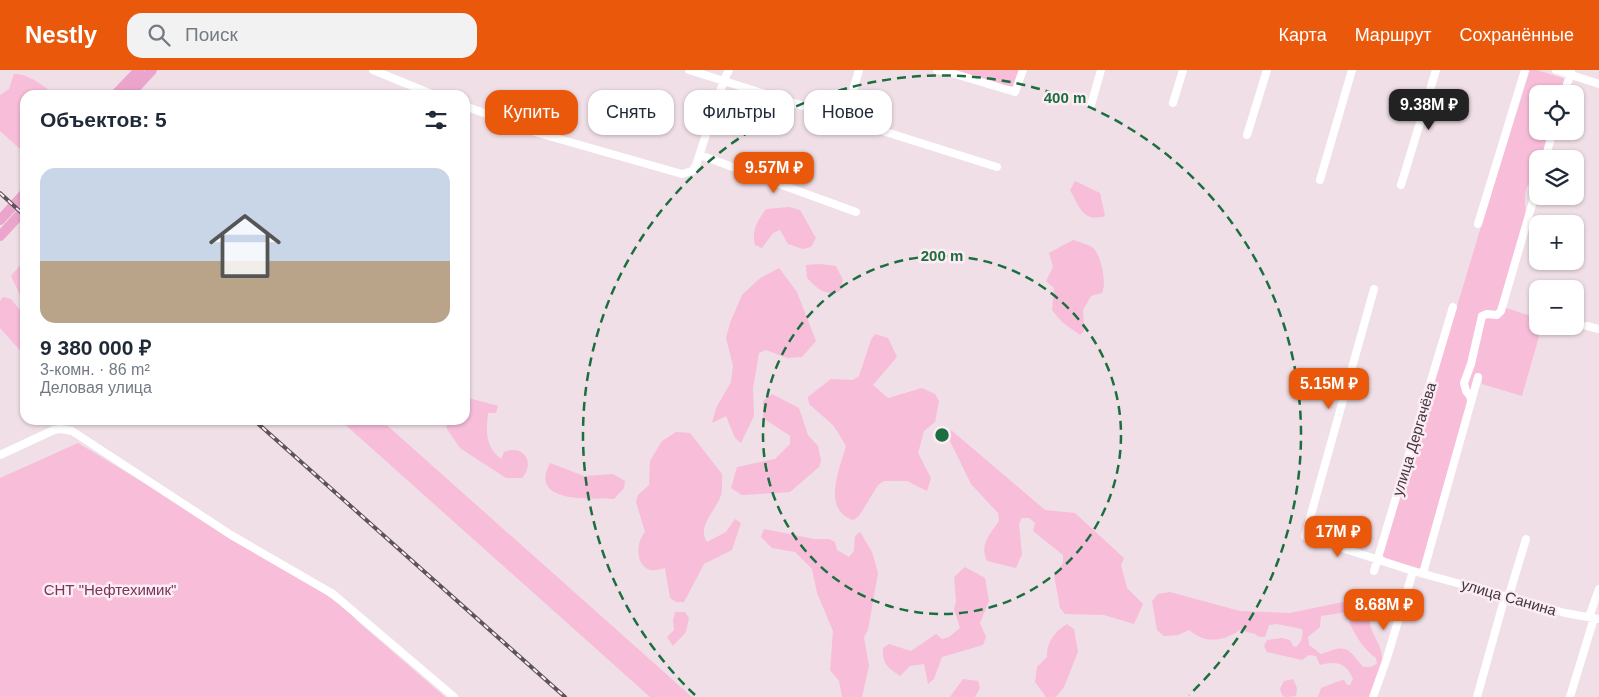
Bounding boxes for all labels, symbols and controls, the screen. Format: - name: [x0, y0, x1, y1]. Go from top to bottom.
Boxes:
- search box: [127, 13, 477, 58]
- text: Nestly: [25, 21, 97, 48]
- icon: search: [145, 21, 173, 49]
- text: Поиск: [185, 24, 238, 45]
- text: Карта: [1279, 25, 1327, 45]
- text: Маршрут: [1355, 25, 1431, 45]
- text: Сохранённые: [1459, 25, 1574, 45]
- map controls: [1529, 85, 1584, 335]
- button: locate: [1529, 85, 1584, 140]
- pin: 9.38M ₽: [1383, 88, 1475, 131]
- text: 400 m: [1044, 89, 1086, 106]
- chip: Купить: [485, 90, 578, 135]
- chip: Снять: [588, 90, 674, 135]
- chip: Фильтры: [684, 90, 794, 135]
- chip: Новое: [804, 90, 892, 135]
- text: 9.38M ₽: [1400, 96, 1458, 113]
- icon: filters: [422, 106, 450, 134]
- text: Объектов: 5: [40, 108, 167, 131]
- button: layers: [1529, 150, 1584, 205]
- pin: 9.57M ₽: [728, 152, 820, 194]
- text: 9.57M ₽: [745, 159, 803, 176]
- icon: home: [200, 201, 290, 291]
- button: +: [1529, 215, 1584, 270]
- text: 200 m: [921, 247, 963, 264]
- button: −: [1529, 280, 1584, 335]
- text: 9 380 000 ₽: [40, 336, 151, 359]
- text: 3-комн. · 86 m²: [40, 361, 150, 378]
- pin: 5.15M ₽: [1283, 368, 1375, 410]
- text: 5.15M ₽: [1300, 375, 1358, 392]
- text: Деловая улица: [40, 379, 152, 396]
- street label: улица Дергачёва: [1389, 380, 1440, 498]
- centre of rings: [933, 426, 951, 444]
- pin: 17M ₽: [1303, 516, 1373, 558]
- text: 17M ₽: [1316, 523, 1360, 540]
- street label: улица Санина: [1460, 575, 1559, 619]
- park label: СНТ "Нефтехимик": [44, 581, 176, 598]
- pin: 8.68M ₽: [1338, 588, 1430, 631]
- text: 8.68M ₽: [1355, 596, 1413, 613]

